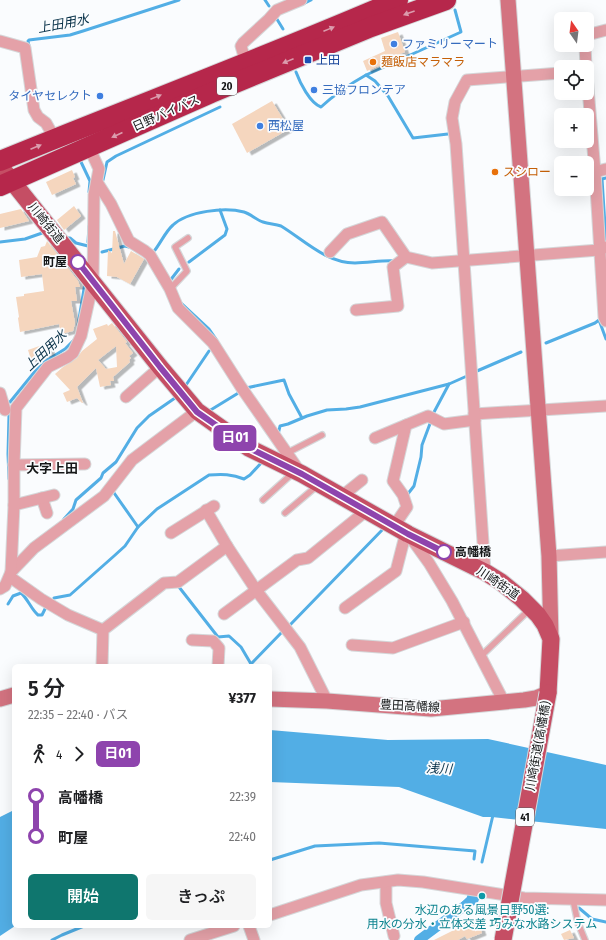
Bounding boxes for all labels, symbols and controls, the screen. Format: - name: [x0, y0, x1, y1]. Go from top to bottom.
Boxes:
- water label: 上田用水: [36, 11, 92, 36]
- one-way arrow: [403, 11, 415, 17]
- north arrow: [554, 12, 594, 52]
- map controls: [554, 12, 594, 196]
- one-way arrow: [324, 25, 336, 31]
- place label: ファミリーマート: [402, 37, 498, 51]
- marker: ファミリーマート: [389, 39, 399, 49]
- place label: 上田: [316, 53, 340, 67]
- marker: 上田: [303, 55, 313, 65]
- place label: 麺飯店マラマラ: [381, 55, 465, 69]
- marker: 麺飯店マラマラ: [368, 57, 378, 67]
- one-way arrow: [282, 59, 294, 65]
- button: locate: [554, 60, 594, 100]
- road number: 20: [217, 77, 237, 95]
- place label: 三協フロンテア: [322, 83, 406, 97]
- marker: 三協フロンテア: [309, 85, 319, 95]
- place label: タイヤセレクト: [8, 89, 92, 103]
- marker: タイヤセレクト: [95, 91, 105, 101]
- street label: 日野バイパス: [130, 92, 202, 134]
- one-way arrow: [151, 94, 163, 100]
- button: +: [554, 108, 594, 148]
- place label: 西松屋: [268, 119, 304, 133]
- marker: 西松屋: [255, 121, 265, 131]
- one-way arrow: [111, 132, 123, 138]
- one-way arrow: [30, 143, 42, 150]
- button: −: [554, 156, 594, 196]
- place label: スシロー: [503, 165, 551, 179]
- marker: スシロー: [490, 167, 500, 177]
- street label: 川崎街道: [25, 200, 67, 246]
- marker: 町屋: [70, 254, 86, 270]
- place label: 町屋: [43, 255, 67, 269]
- water label: 上田用水: [21, 326, 71, 374]
- line badge: 日01: [212, 425, 258, 451]
- text: 日01: [221, 429, 249, 446]
- district label: 大字上田: [26, 461, 78, 476]
- marker: 高幡橋: [436, 544, 452, 560]
- place label: 高幡橋: [455, 545, 492, 559]
- street label: 川崎街道: [474, 564, 522, 602]
- text: 5 分: [28, 675, 65, 702]
- text: ¥377: [229, 689, 256, 707]
- street label: 豊田高幡線: [380, 697, 440, 715]
- street label: 川崎街道(高幡橋): [523, 699, 553, 792]
- text: 22:35 – 22:40 · バス: [28, 707, 129, 722]
- icon: walk: [28, 743, 50, 765]
- icon: forward: [68, 743, 90, 765]
- text: 日01: [104, 745, 132, 762]
- text: 4: [56, 747, 62, 762]
- water label: 浅川: [426, 760, 454, 777]
- text: 高幡橋: [58, 789, 103, 807]
- text: 22:39: [230, 789, 256, 804]
- road number: 41: [516, 808, 534, 826]
- text: 町屋: [58, 829, 88, 847]
- text: 22:40: [229, 829, 256, 844]
- button: 開始: [28, 874, 138, 920]
- button: きっぷ: [146, 874, 256, 920]
- marker: 水辺のある風景日野50選: 用水の分水・立体交差 巧みな水路システム: [477, 891, 487, 901]
- place label: 水辺のある風景日野50選: 用水の分水・立体交差 巧みな水路システム: [367, 903, 597, 931]

